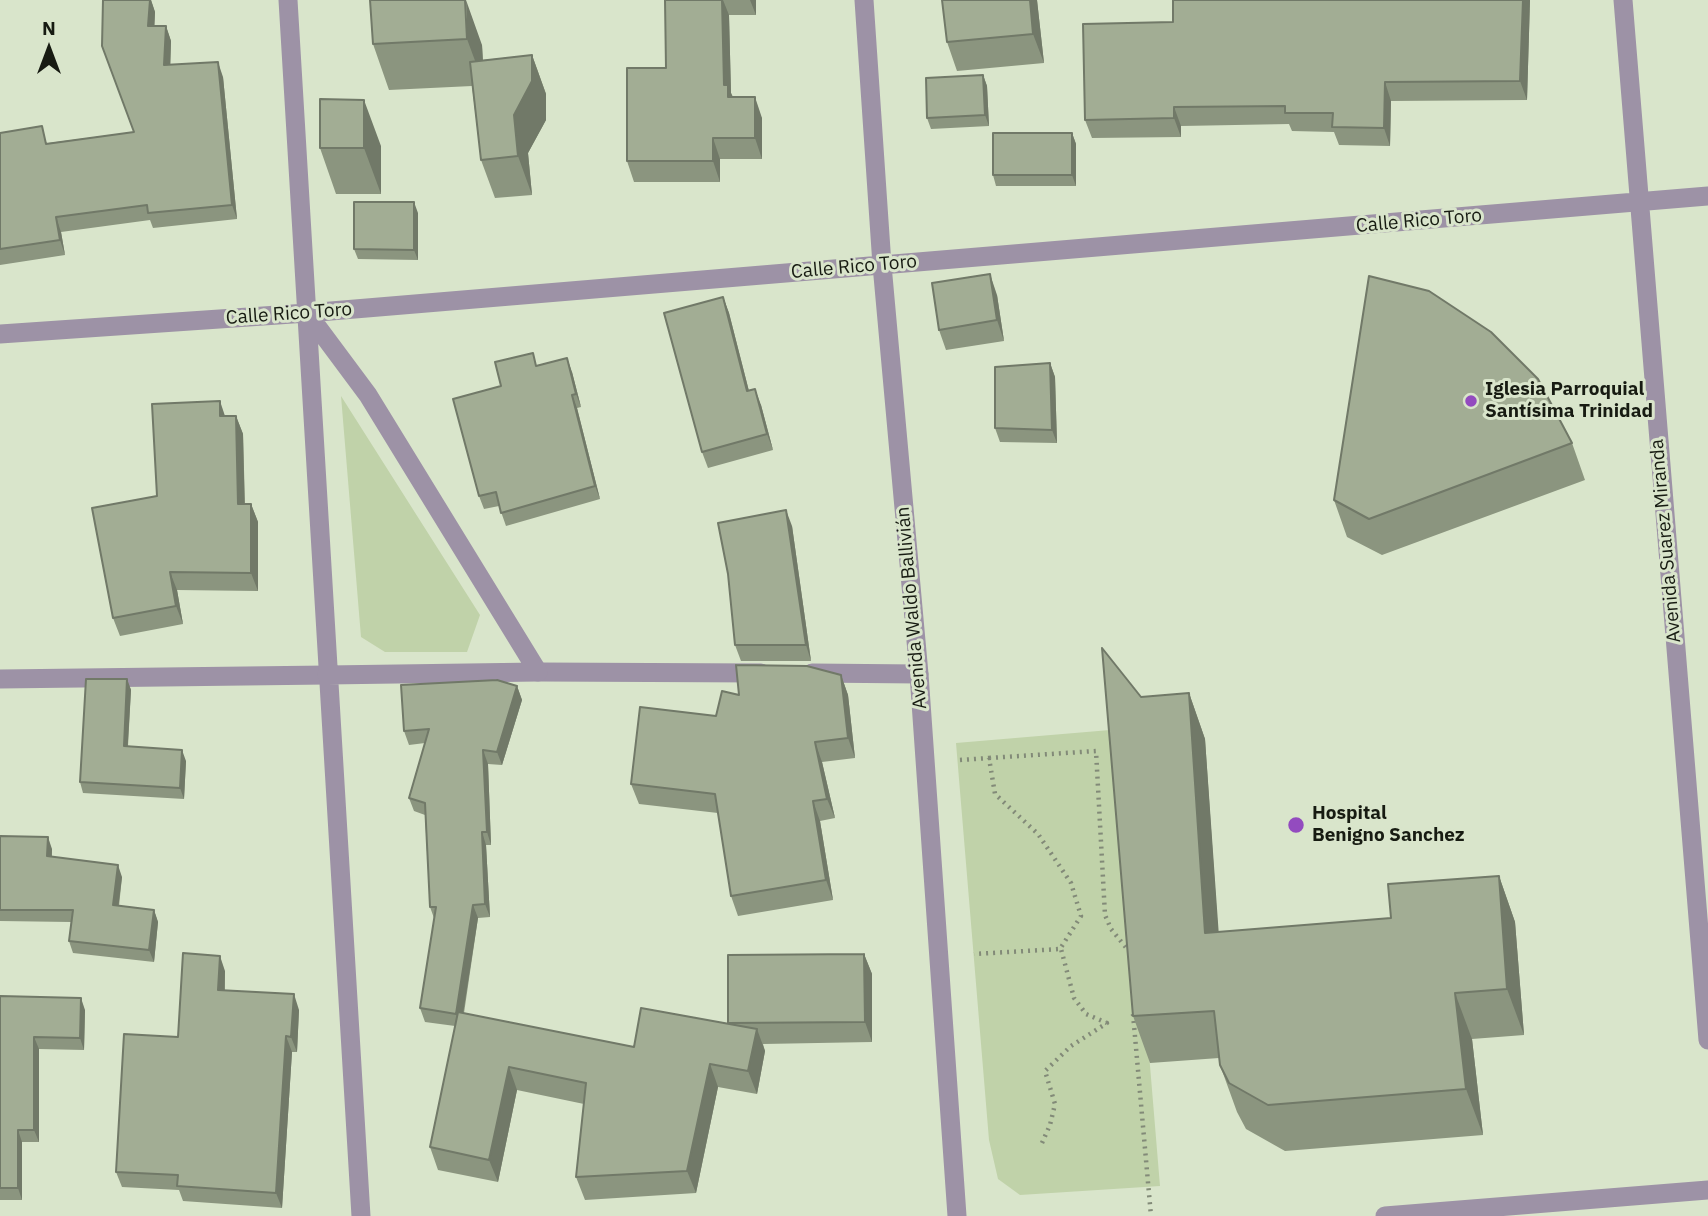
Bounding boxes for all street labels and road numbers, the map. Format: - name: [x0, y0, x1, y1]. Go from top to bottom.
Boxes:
- street label: Calle Rico Toro: [1355, 204, 1483, 238]
- street label: Calle Rico Toro: [790, 250, 918, 284]
- street label: Calle Rico Toro: [225, 298, 353, 330]
- street label: Avenida Suarez Miranda: [1646, 438, 1686, 644]
- street label: Avenida Waldo Ballivián: [892, 506, 932, 710]

